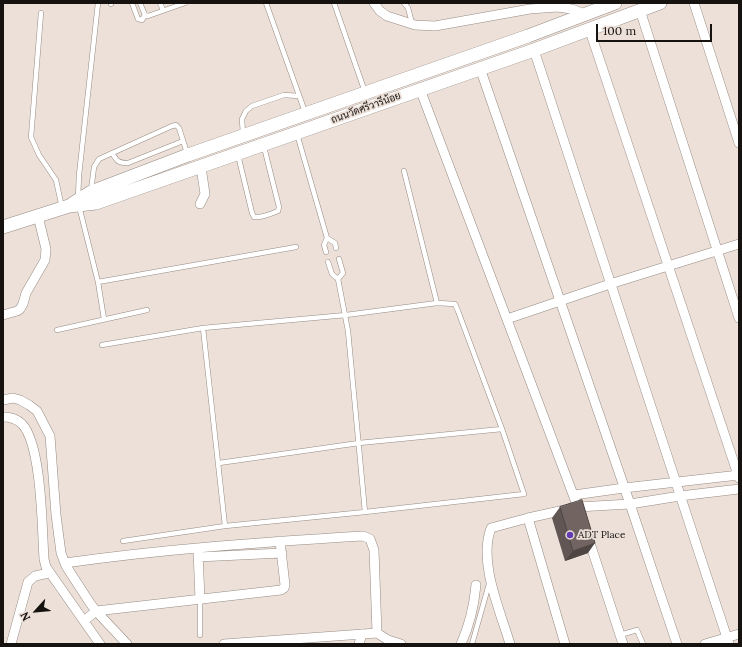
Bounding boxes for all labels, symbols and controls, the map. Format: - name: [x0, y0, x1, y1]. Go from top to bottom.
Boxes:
- scale bar: [598, 16, 714, 42]
- text: 100 m: [603, 23, 636, 38]
- street label: ถนนวัดศรีวารีน้อย: [330, 90, 402, 126]
- place label: ADT Place: [578, 529, 625, 541]
- marker: ADT Place: [565, 530, 575, 540]
- north arrow: [16, 591, 56, 631]
- text: N: [17, 609, 33, 623]

